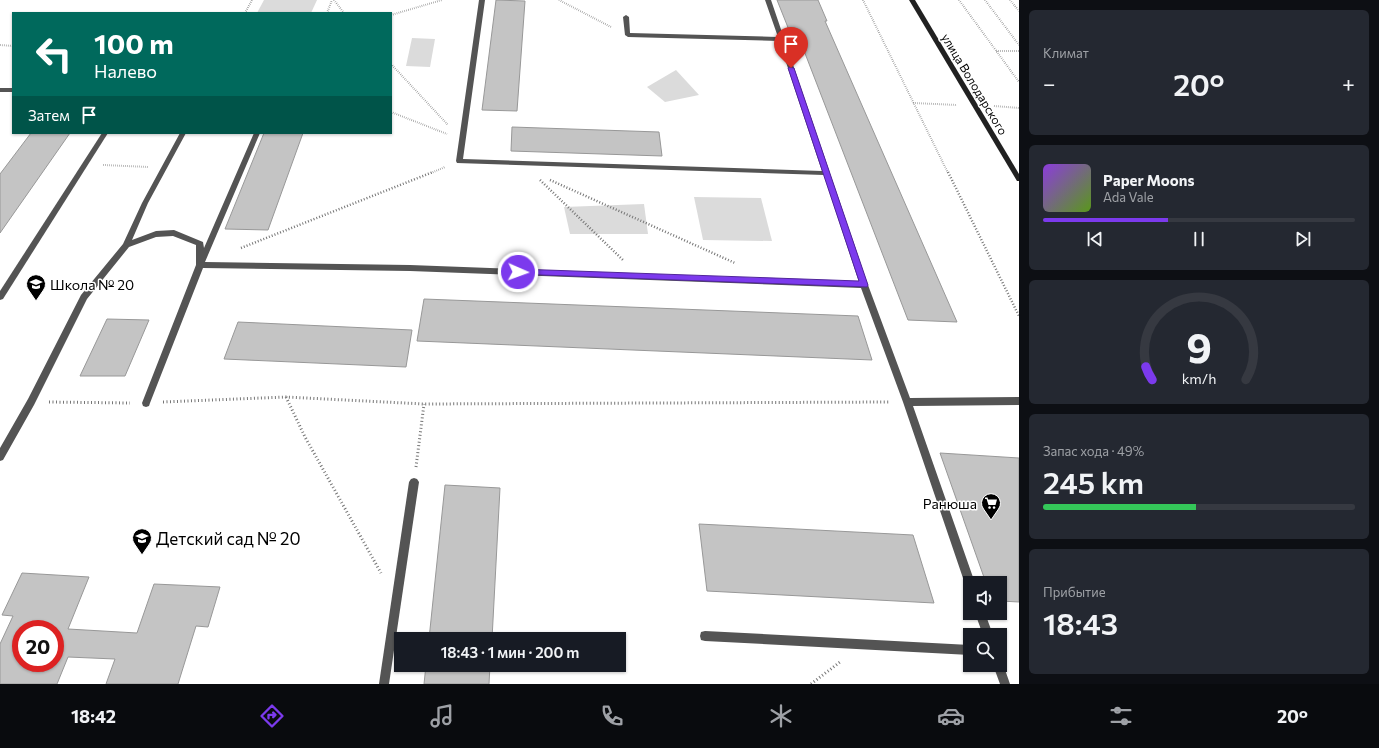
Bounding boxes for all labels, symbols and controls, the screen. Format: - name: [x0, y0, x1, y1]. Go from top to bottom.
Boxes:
- text: 100 m: [94, 26, 174, 60]
- pin: [774, 27, 808, 68]
- icon: left: [28, 28, 80, 80]
- street label: улица Володарского: [939, 31, 1011, 137]
- icon: arrive: [780, 33, 802, 55]
- text: Климат: [1043, 45, 1089, 61]
- text: Налево: [94, 60, 157, 82]
- text: 20°: [1173, 65, 1224, 102]
- text: −: [1043, 70, 1056, 97]
- text: +: [1342, 70, 1355, 97]
- icon: arrive: [78, 104, 100, 126]
- text: Затем: [28, 106, 70, 124]
- text: Paper Moons: [1103, 171, 1194, 189]
- text: Ada Vale: [1103, 189, 1154, 205]
- icon: previous: [1084, 228, 1106, 250]
- icon: pause: [1188, 228, 1210, 250]
- icon: next: [1292, 228, 1314, 250]
- position arrow: [497, 251, 539, 293]
- school or university icon: Школа № 20: [25, 273, 47, 301]
- place label: Школа № 20: [50, 276, 134, 293]
- text: 9: [1186, 321, 1212, 372]
- text: km/h: [1182, 369, 1216, 387]
- text: Запас хода · 49%: [1043, 443, 1144, 459]
- text: 245 km: [1043, 463, 1144, 500]
- supermarket icon: Ранюша: [980, 492, 1002, 520]
- place label: Ранюша: [923, 495, 977, 512]
- school or university icon: Детский сад № 20: [131, 527, 153, 555]
- place label: Детский сад № 20: [156, 528, 301, 549]
- map controls: [963, 576, 1007, 672]
- button: sound: [963, 576, 1007, 620]
- text: Прибытие: [1043, 584, 1106, 600]
- text: 18:43: [1043, 604, 1118, 641]
- speed limit sign: 20: [12, 620, 64, 672]
- button: search: [963, 628, 1007, 672]
- text: 18:43 · 1 мин · 200 m: [441, 643, 579, 661]
- icon: directions: [258, 702, 286, 730]
- icon: music: [428, 702, 456, 730]
- icon: phone: [598, 702, 626, 730]
- icon: climate: [767, 702, 795, 730]
- icon: car: [937, 702, 965, 730]
- icon: filters: [1107, 702, 1135, 730]
- text: 18:42: [71, 705, 116, 727]
- text: 20°: [1277, 705, 1308, 727]

